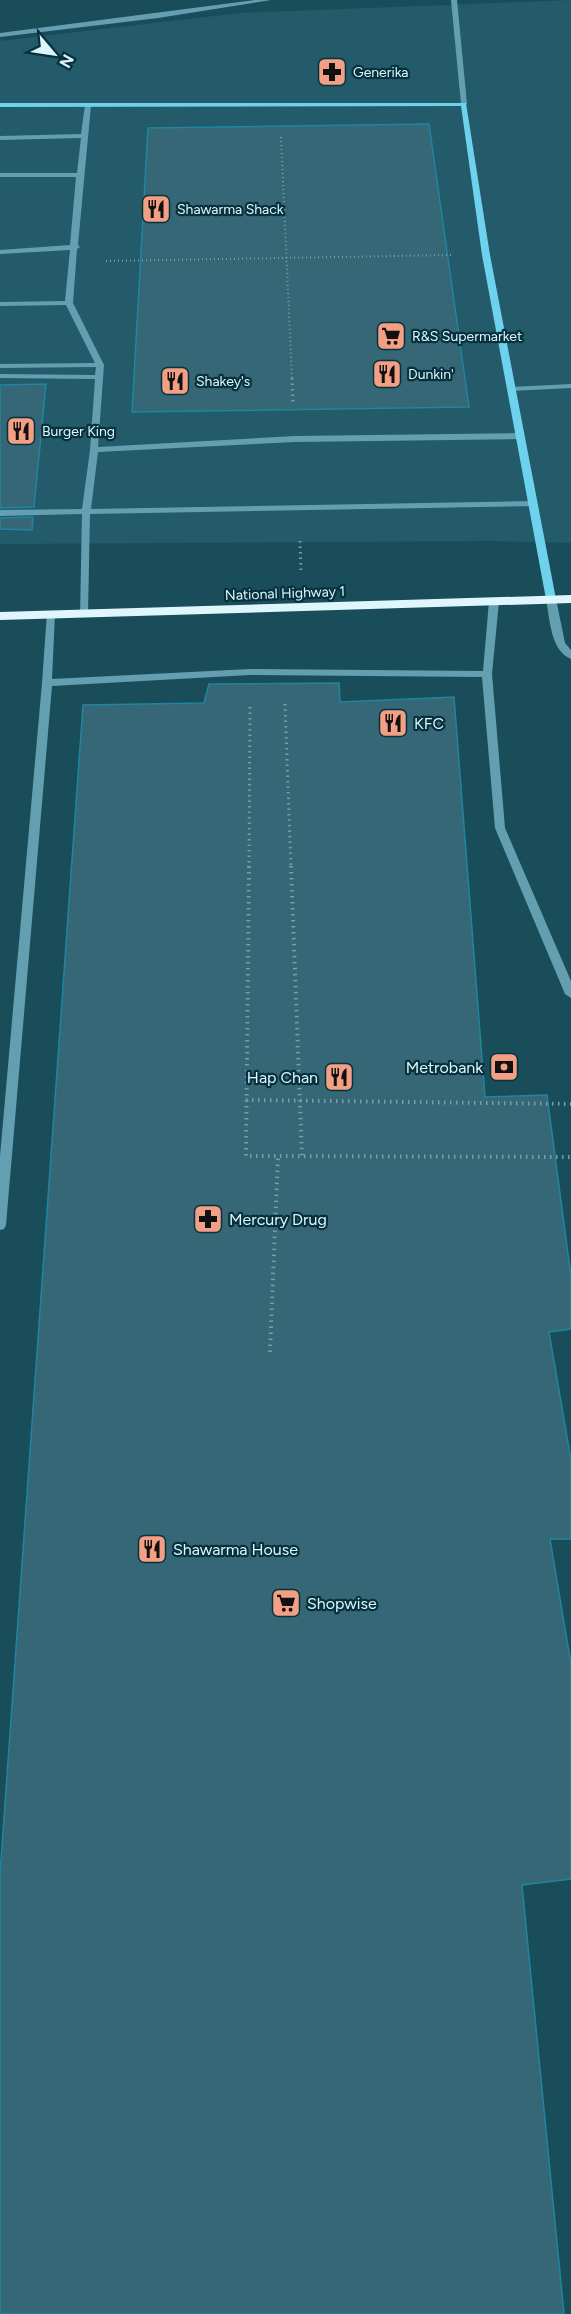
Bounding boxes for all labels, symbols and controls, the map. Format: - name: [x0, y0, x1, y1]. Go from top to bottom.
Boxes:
- north arrow: [24, 24, 84, 84]
- text: N: [55, 51, 78, 71]
- pharmacy icon: Generika: [316, 56, 348, 88]
- place label: Generika: [353, 64, 409, 81]
- restaurant icon: Shawarma Shack: [140, 193, 172, 225]
- place label: Shawarma Shack: [177, 201, 284, 218]
- supermarket icon: R&S Supermarket: [375, 320, 407, 352]
- place label: R&S Supermarket: [412, 328, 522, 345]
- restaurant icon: Dunkin': [371, 358, 403, 390]
- restaurant icon: Shakey's: [159, 365, 191, 397]
- place label: Dunkin': [408, 366, 454, 383]
- place label: Shakey's: [196, 373, 250, 390]
- restaurant icon: Burger King: [5, 415, 37, 447]
- place label: Burger King: [42, 423, 115, 440]
- street label: National Highway 1: [225, 583, 345, 604]
- restaurant icon: KFC: [377, 707, 409, 739]
- place label: KFC: [414, 714, 444, 733]
- bank icon: Metrobank: [488, 1051, 520, 1083]
- place label: Metrobank: [406, 1058, 483, 1077]
- restaurant icon: Hap Chan: [323, 1061, 355, 1093]
- place label: Hap Chan: [247, 1068, 318, 1087]
- pharmacy icon: Mercury Drug: [192, 1203, 224, 1235]
- place label: Mercury Drug: [229, 1210, 327, 1229]
- restaurant icon: Shawarma House: [136, 1533, 168, 1565]
- place label: Shawarma House: [173, 1540, 298, 1559]
- supermarket icon: Shopwise: [270, 1587, 302, 1619]
- place label: Shopwise: [307, 1594, 377, 1613]

